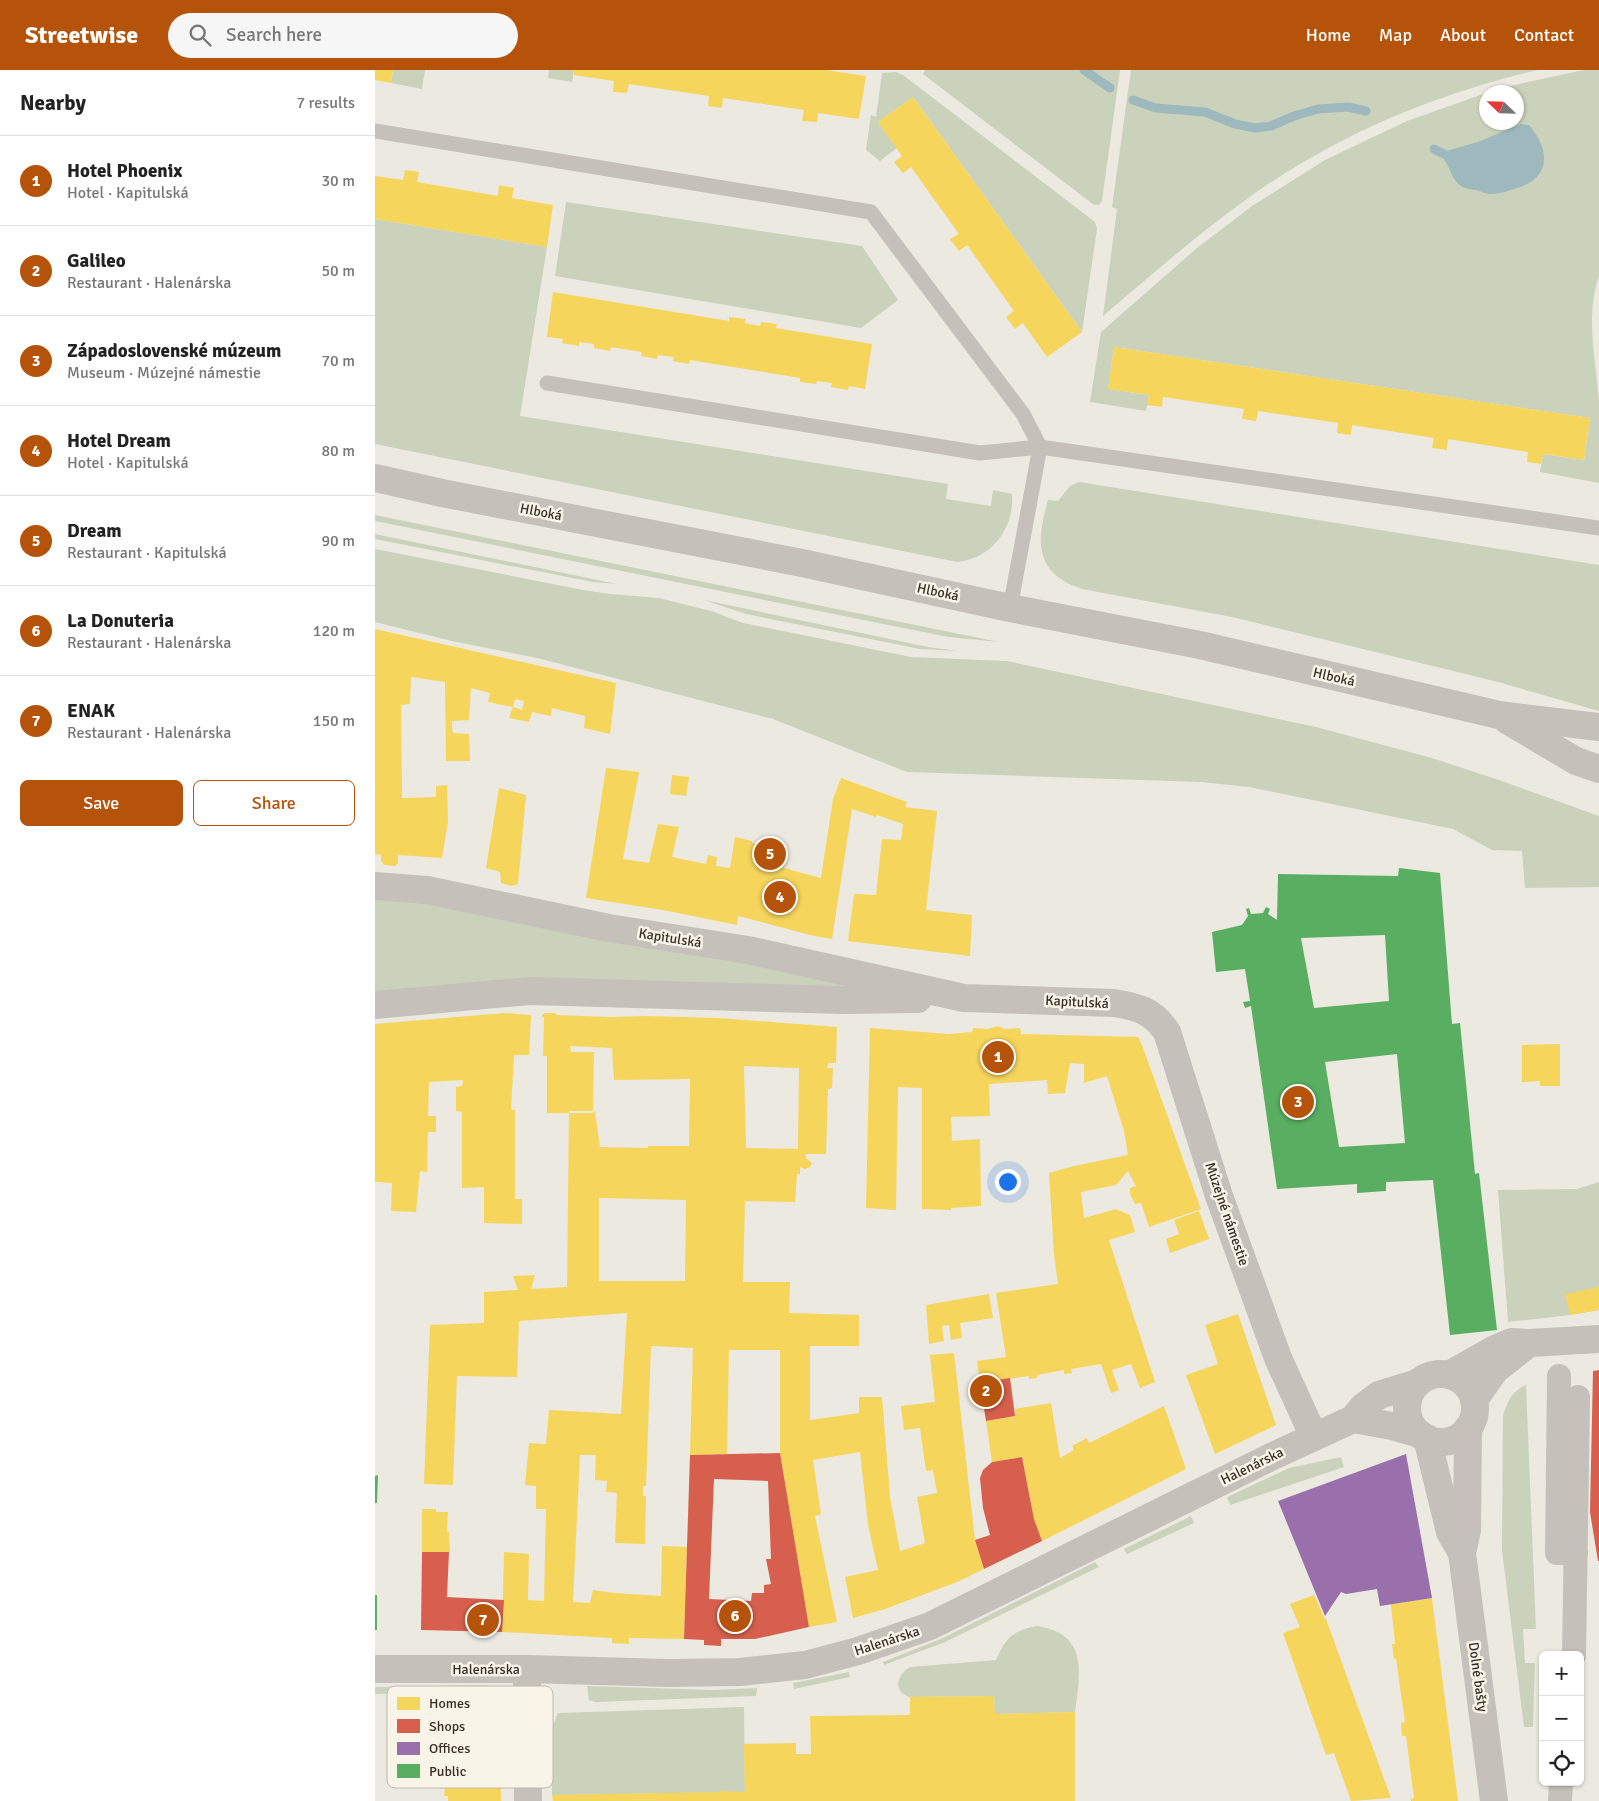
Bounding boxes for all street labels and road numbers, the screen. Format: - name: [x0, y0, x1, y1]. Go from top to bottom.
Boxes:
- street label: Hlboká: [519, 500, 563, 524]
- street label: Hlboká: [916, 579, 960, 605]
- street label: Hlboká: [1311, 664, 1357, 690]
- street label: Kapitulská: [637, 925, 703, 951]
- street label: Kapitulská: [1045, 992, 1109, 1012]
- street label: Múzejné námestie: [1201, 1160, 1253, 1268]
- street label: Halenárska: [1218, 1444, 1286, 1488]
- street label: Halenárska: [852, 1622, 922, 1660]
- street label: Dolné bašty: [1465, 1641, 1491, 1713]
- street label: Halenárska: [452, 1661, 520, 1678]

